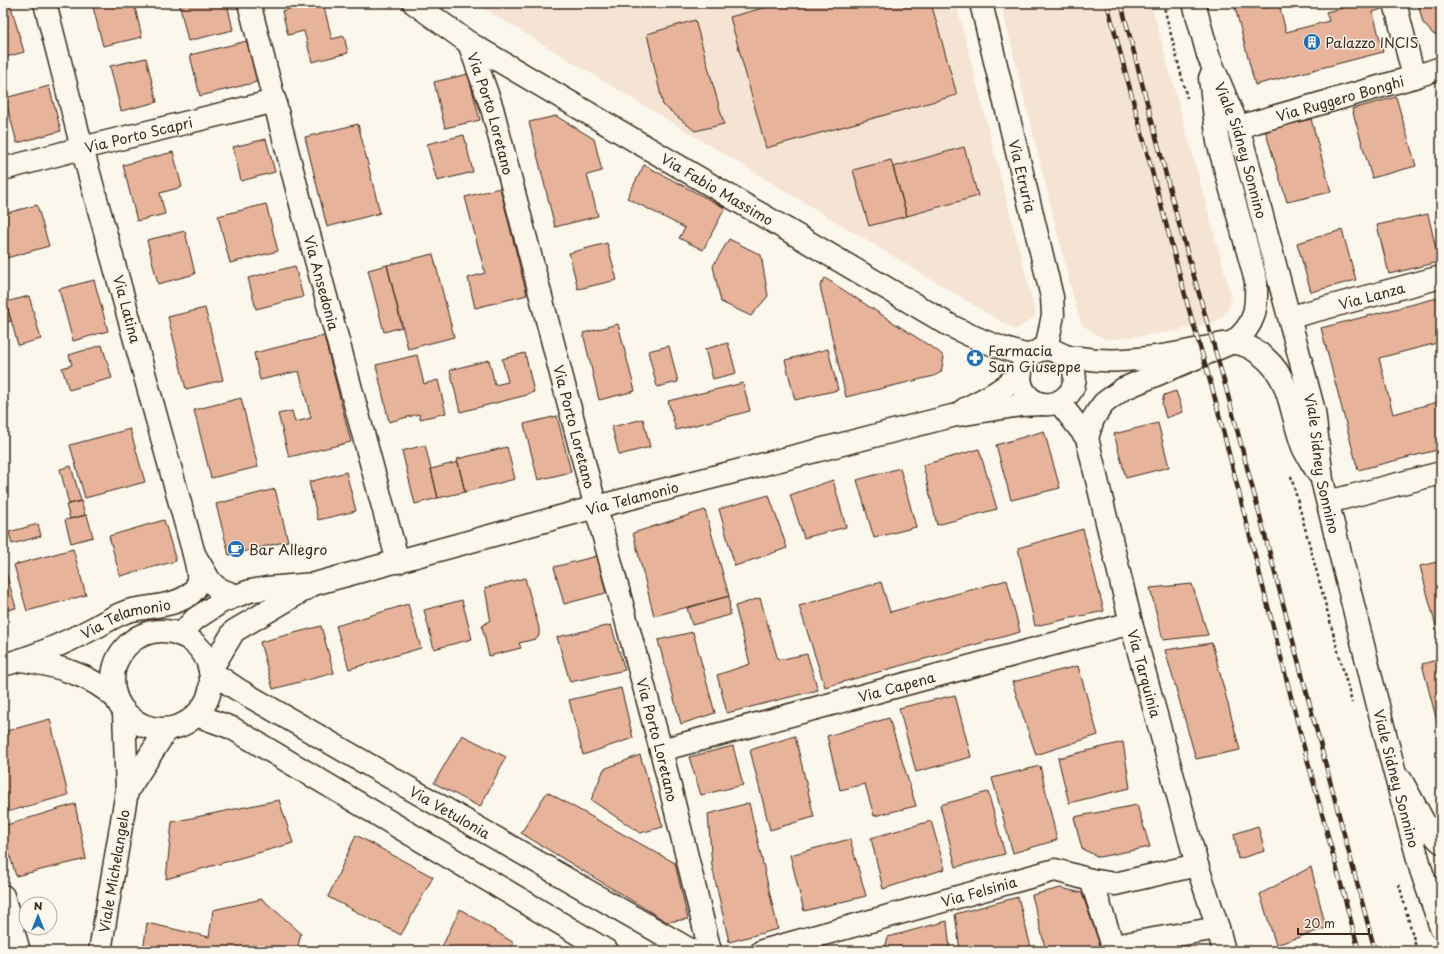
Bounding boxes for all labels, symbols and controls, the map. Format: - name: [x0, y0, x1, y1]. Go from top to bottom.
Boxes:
- building icon: Palazzo INCIS: [1302, 32, 1322, 52]
- place label: Palazzo INCIS: [1325, 32, 1418, 53]
- street label: Via Porto Loretano: [463, 49, 519, 177]
- street label: Via Ruggero Bonghi: [1274, 70, 1406, 126]
- street label: Viale Sidney Sonnino: [1210, 79, 1273, 221]
- street label: Via Porto Scapri: [82, 111, 195, 158]
- street label: Via Etruria: [1004, 137, 1042, 215]
- street label: Via Fabio Massimo: [657, 148, 778, 230]
- street label: Via Ansedonia: [299, 233, 345, 333]
- street label: Via Latina: [108, 273, 146, 346]
- street label: Via Lanza: [1336, 277, 1407, 314]
- place label: Farmacia San Giuseppe: [988, 340, 1081, 377]
- pharmacy icon: Farmacia San Giuseppe: [965, 348, 985, 368]
- street label: Via Porto Loretano: [549, 362, 601, 491]
- street label: Viale Sidney Sonnino: [1299, 391, 1345, 536]
- street label: Via Telamonio: [583, 476, 681, 520]
- cafe icon: Bar Allegro: [226, 539, 246, 559]
- place label: Bar Allegro: [249, 539, 327, 560]
- street label: Via Telamonio: [77, 593, 173, 644]
- street label: Via Tarquinia: [1123, 627, 1167, 720]
- street label: Via Capena: [856, 666, 938, 707]
- street label: Via Porto Loretano: [632, 675, 684, 804]
- street label: Viale Sidney Sonnino: [1369, 707, 1425, 850]
- street label: Via Vetulonia: [406, 780, 495, 844]
- street label: Viale Michelangelo: [93, 808, 134, 934]
- street label: Via Felsinia: [939, 870, 1020, 912]
- north arrow: [18, 896, 58, 936]
- text: N: [34, 897, 43, 914]
- scale bar: [1298, 910, 1369, 936]
- text: 20 m: [1304, 914, 1335, 932]

